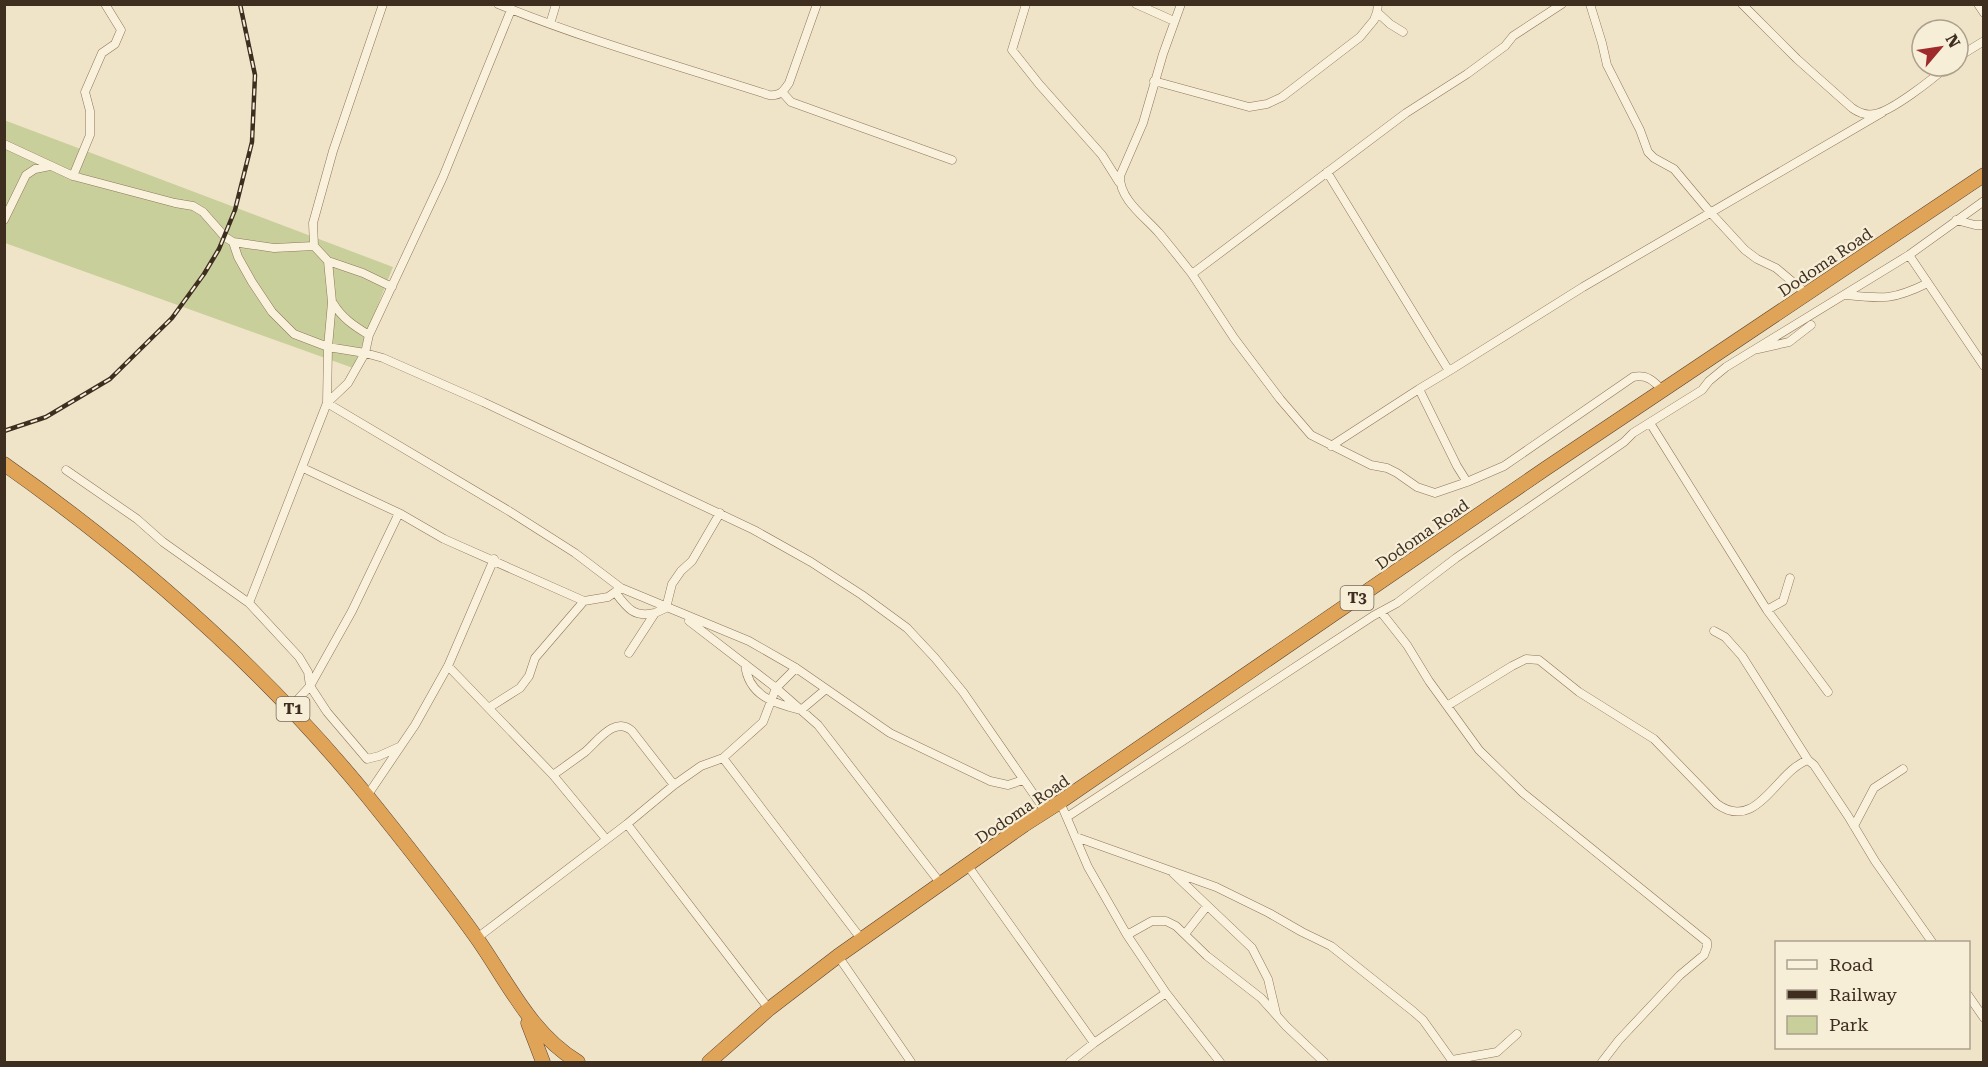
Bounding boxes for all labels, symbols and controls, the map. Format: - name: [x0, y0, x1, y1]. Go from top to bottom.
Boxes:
- north arrow: [1910, 18, 1970, 78]
- text: N: [1941, 31, 1964, 51]
- street label: Dodoma Road: [1775, 224, 1876, 301]
- street label: Dodoma Road: [1372, 495, 1472, 573]
- road number: T3: [1340, 586, 1374, 610]
- road number: T1: [276, 697, 310, 721]
- street label: Dodoma Road: [972, 771, 1073, 848]
- legend: [1775, 941, 1970, 1049]
- text: Road: [1829, 954, 1874, 975]
- text: Railway: [1829, 984, 1897, 1005]
- text: Park: [1829, 1014, 1869, 1035]

